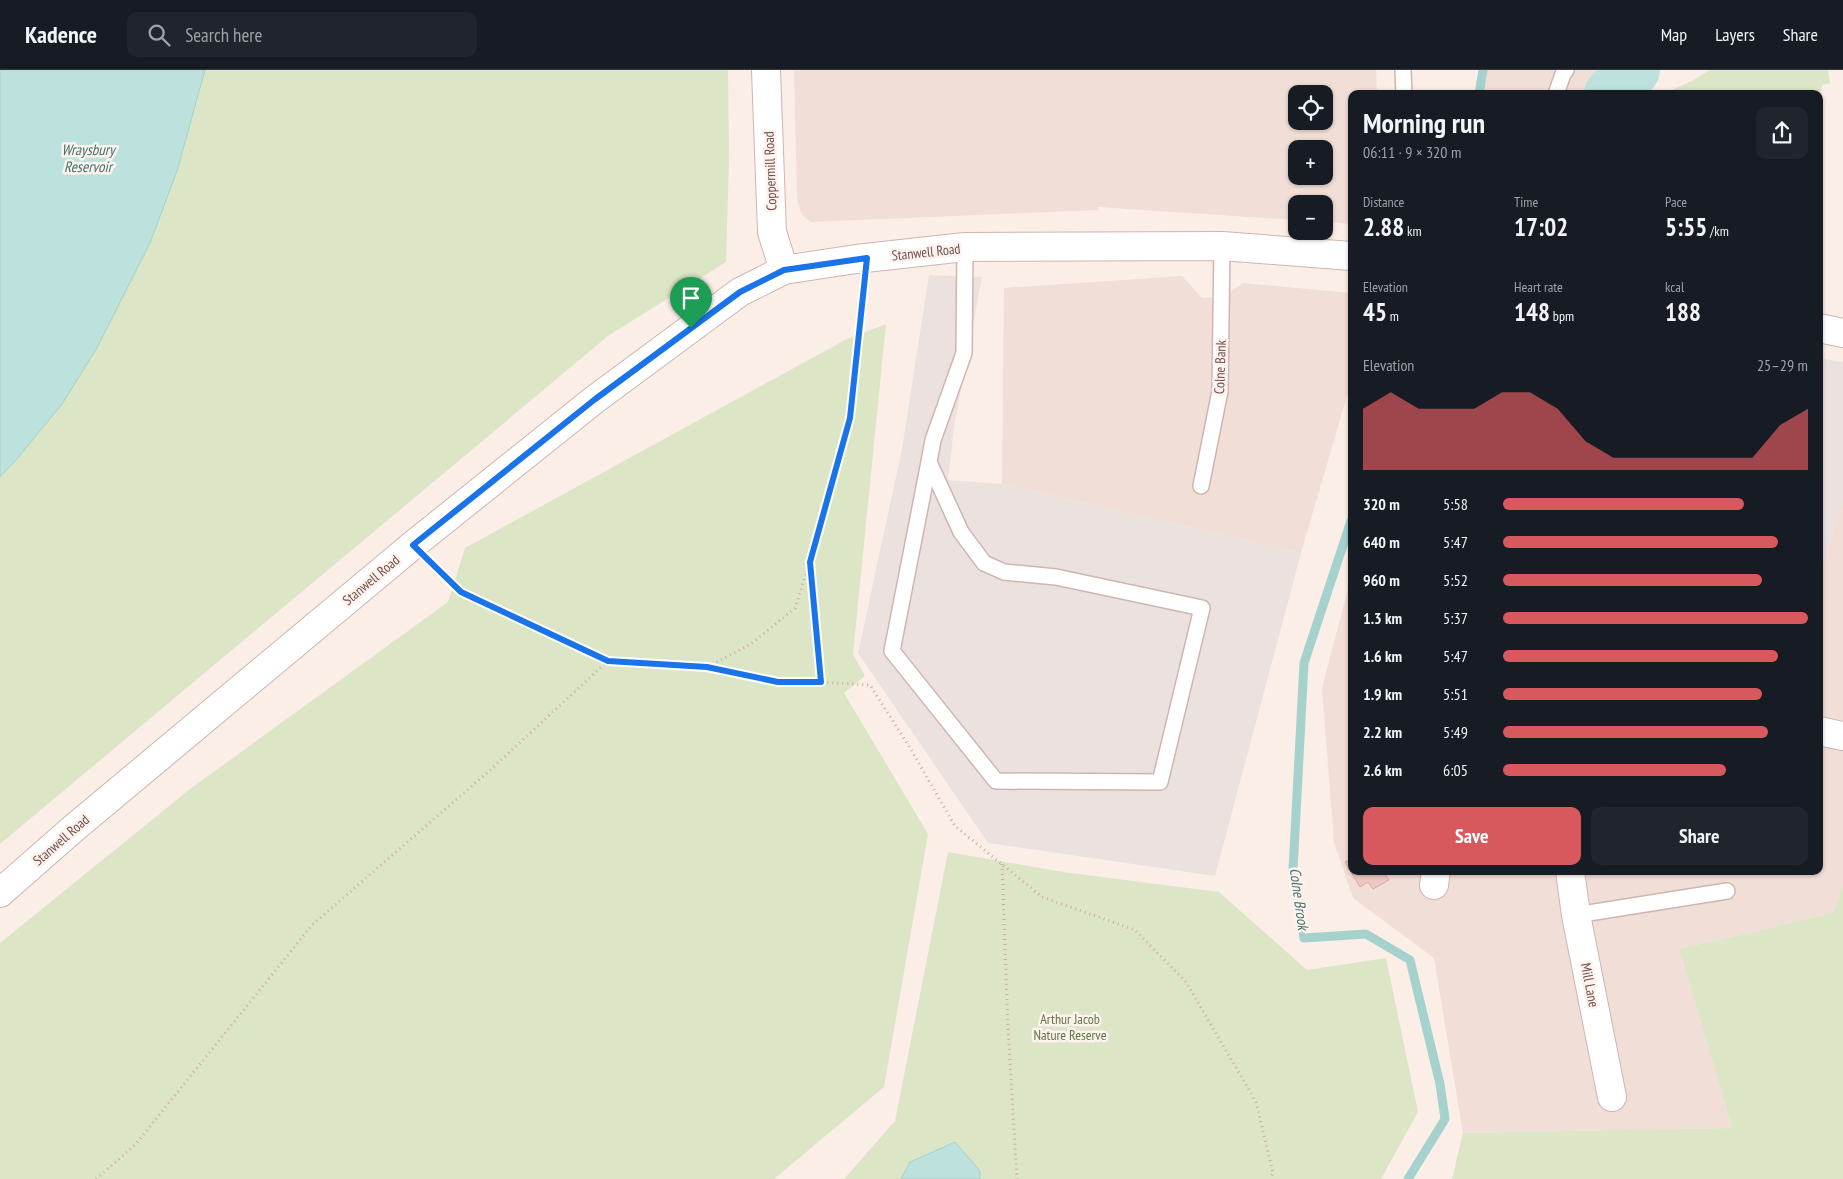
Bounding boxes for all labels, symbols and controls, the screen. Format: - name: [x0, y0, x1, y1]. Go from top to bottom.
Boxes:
- search box: [127, 12, 477, 57]
- text: Kadence: [25, 19, 97, 50]
- icon: search: [145, 21, 173, 49]
- text: Search here: [185, 23, 262, 47]
- text: Map: [1661, 23, 1687, 46]
- text: Layers: [1715, 23, 1755, 46]
- text: Share: [1783, 23, 1818, 46]
- map controls: [1288, 85, 1333, 240]
- button: locate: [1288, 85, 1333, 130]
- text: Morning run: [1363, 104, 1485, 141]
- button: share: [1756, 107, 1808, 159]
- street label: Coppermill Road: [760, 131, 780, 211]
- water label: Wraysbury Reservoir: [61, 140, 117, 176]
- button: +: [1288, 140, 1333, 185]
- text: 06:11 · 9 × 320 m: [1363, 142, 1461, 162]
- text: Distance: [1363, 193, 1404, 211]
- text: Time: [1514, 193, 1538, 211]
- text: Pace: [1665, 193, 1687, 211]
- button: −: [1288, 195, 1333, 240]
- text: 2.88: [1363, 211, 1404, 243]
- text: 17:02: [1514, 211, 1568, 243]
- text: 5:55: [1665, 211, 1707, 243]
- text: km: [1404, 222, 1422, 240]
- text: /km: [1707, 222, 1729, 240]
- street label: Stanwell Road: [891, 239, 961, 265]
- pin: [670, 277, 712, 328]
- text: Elevation: [1363, 278, 1408, 296]
- text: Heart rate: [1514, 278, 1563, 296]
- text: kcal: [1665, 278, 1684, 296]
- icon: arrive: [677, 284, 705, 312]
- text: 45: [1363, 296, 1387, 328]
- text: 148: [1514, 296, 1550, 328]
- text: 188: [1665, 296, 1701, 328]
- text: m: [1387, 307, 1399, 325]
- text: bpm: [1550, 307, 1574, 325]
- street label: Colne Bank: [1210, 339, 1230, 394]
- text: Elevation: [1363, 355, 1414, 375]
- text: 25–29 m: [1757, 355, 1808, 375]
- text: 320 m: [1363, 494, 1400, 514]
- text: 5:58: [1443, 494, 1468, 514]
- text: 640 m: [1363, 532, 1400, 552]
- text: 5:47: [1443, 532, 1468, 552]
- street label: Stanwell Road: [339, 551, 403, 609]
- text: 960 m: [1363, 570, 1400, 590]
- text: 5:52: [1443, 570, 1468, 590]
- text: 1.3 km: [1363, 608, 1402, 628]
- text: 5:37: [1443, 608, 1468, 628]
- text: 1.6 km: [1363, 646, 1402, 666]
- text: 5:47: [1443, 646, 1468, 666]
- text: 1.9 km: [1363, 684, 1402, 704]
- text: 5:51: [1443, 684, 1468, 704]
- text: 2.2 km: [1363, 722, 1402, 742]
- text: 5:49: [1443, 722, 1468, 742]
- text: 2.6 km: [1363, 760, 1402, 780]
- text: 6:05: [1443, 760, 1468, 780]
- button: Save: [1363, 807, 1581, 865]
- button: Share: [1591, 807, 1808, 865]
- street label: Stanwell Road: [29, 811, 93, 869]
- water label: Colne Brook: [1286, 867, 1314, 933]
- street label: Mill Lane: [1577, 961, 1603, 1009]
- park label: Arthur Jacob Nature Reserve: [1033, 1010, 1107, 1044]

